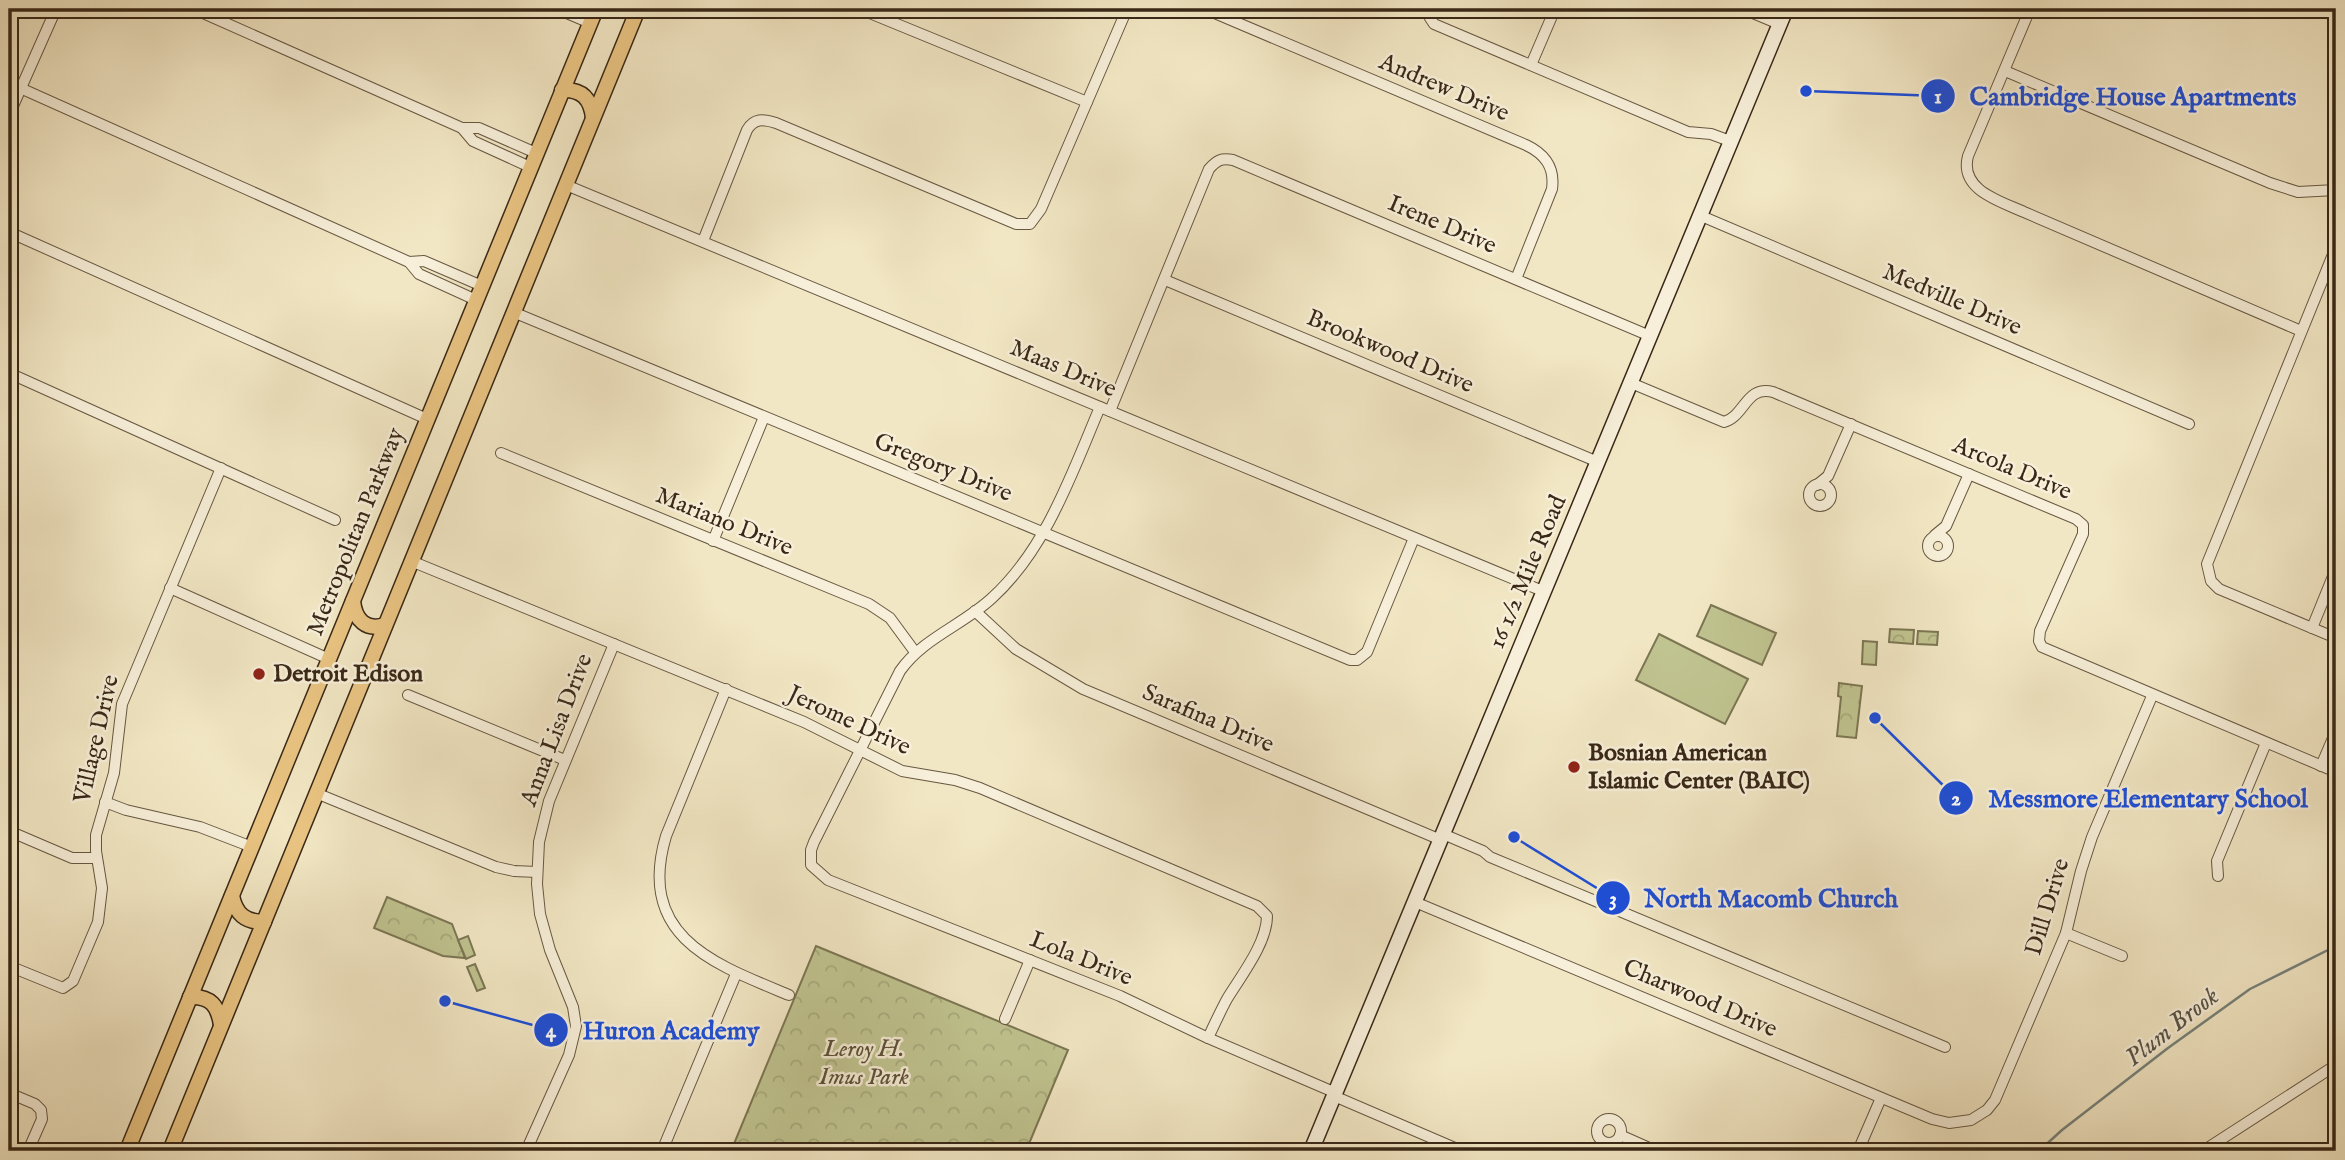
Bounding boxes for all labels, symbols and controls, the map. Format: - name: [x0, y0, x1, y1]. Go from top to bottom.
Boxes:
- street label: Andrew Drive: [1373, 46, 1514, 129]
- callout: Cambridge House Apartments: [1920, 72, 2310, 119]
- text: Cambridge House Apartments: [1970, 81, 2296, 114]
- text: 1: [1934, 84, 1942, 111]
- street label: Irene Drive: [1383, 188, 1501, 262]
- street label: Medville Drive: [1878, 257, 2026, 343]
- street label: Brookwood Drive: [1302, 303, 1478, 401]
- street label: Maas Drive: [1005, 333, 1121, 405]
- street label: Metropolitan Parkway: [300, 423, 412, 641]
- street label: Gregory Drive: [869, 426, 1017, 510]
- street label: Arcola Drive: [1947, 430, 2076, 508]
- street label: Mariano Drive: [651, 480, 797, 564]
- street label: 16 1/2 Mile Road: [1482, 490, 1574, 653]
- street label: Anna Lisa Drive: [513, 649, 600, 812]
- place label: Detroit Edison: [273, 659, 423, 690]
- marker: Detroit Edison: [251, 666, 267, 682]
- street label: Village Drive: [67, 672, 127, 807]
- street label: Sarafina Drive: [1137, 677, 1279, 761]
- street label: Jerome Drive: [780, 678, 916, 763]
- place label: Bosnian American Islamic Center (BAIC): [1588, 738, 1810, 797]
- marker: Bosnian American Islamic Center (BAIC): [1566, 759, 1582, 775]
- callout: Messmore Elementary School: [1939, 774, 2321, 821]
- text: Messmore Elementary School: [1988, 783, 2309, 816]
- text: 2: [1951, 786, 1961, 813]
- street label: Dill Drive: [2019, 855, 2077, 959]
- callout: North Macomb Church: [1595, 875, 1913, 922]
- text: North Macomb Church: [1643, 883, 1899, 916]
- text: 3: [1609, 886, 1617, 913]
- street label: Lola Drive: [1025, 924, 1137, 994]
- street label: Charwood Drive: [1618, 953, 1782, 1045]
- water label: Plum Brook: [2118, 980, 2226, 1074]
- callout: Huron Academy: [534, 1007, 773, 1054]
- text: Huron Academy: [583, 1015, 761, 1048]
- text: 4: [546, 1018, 557, 1045]
- park label: Leroy H. Imus Park: [818, 1034, 909, 1093]

